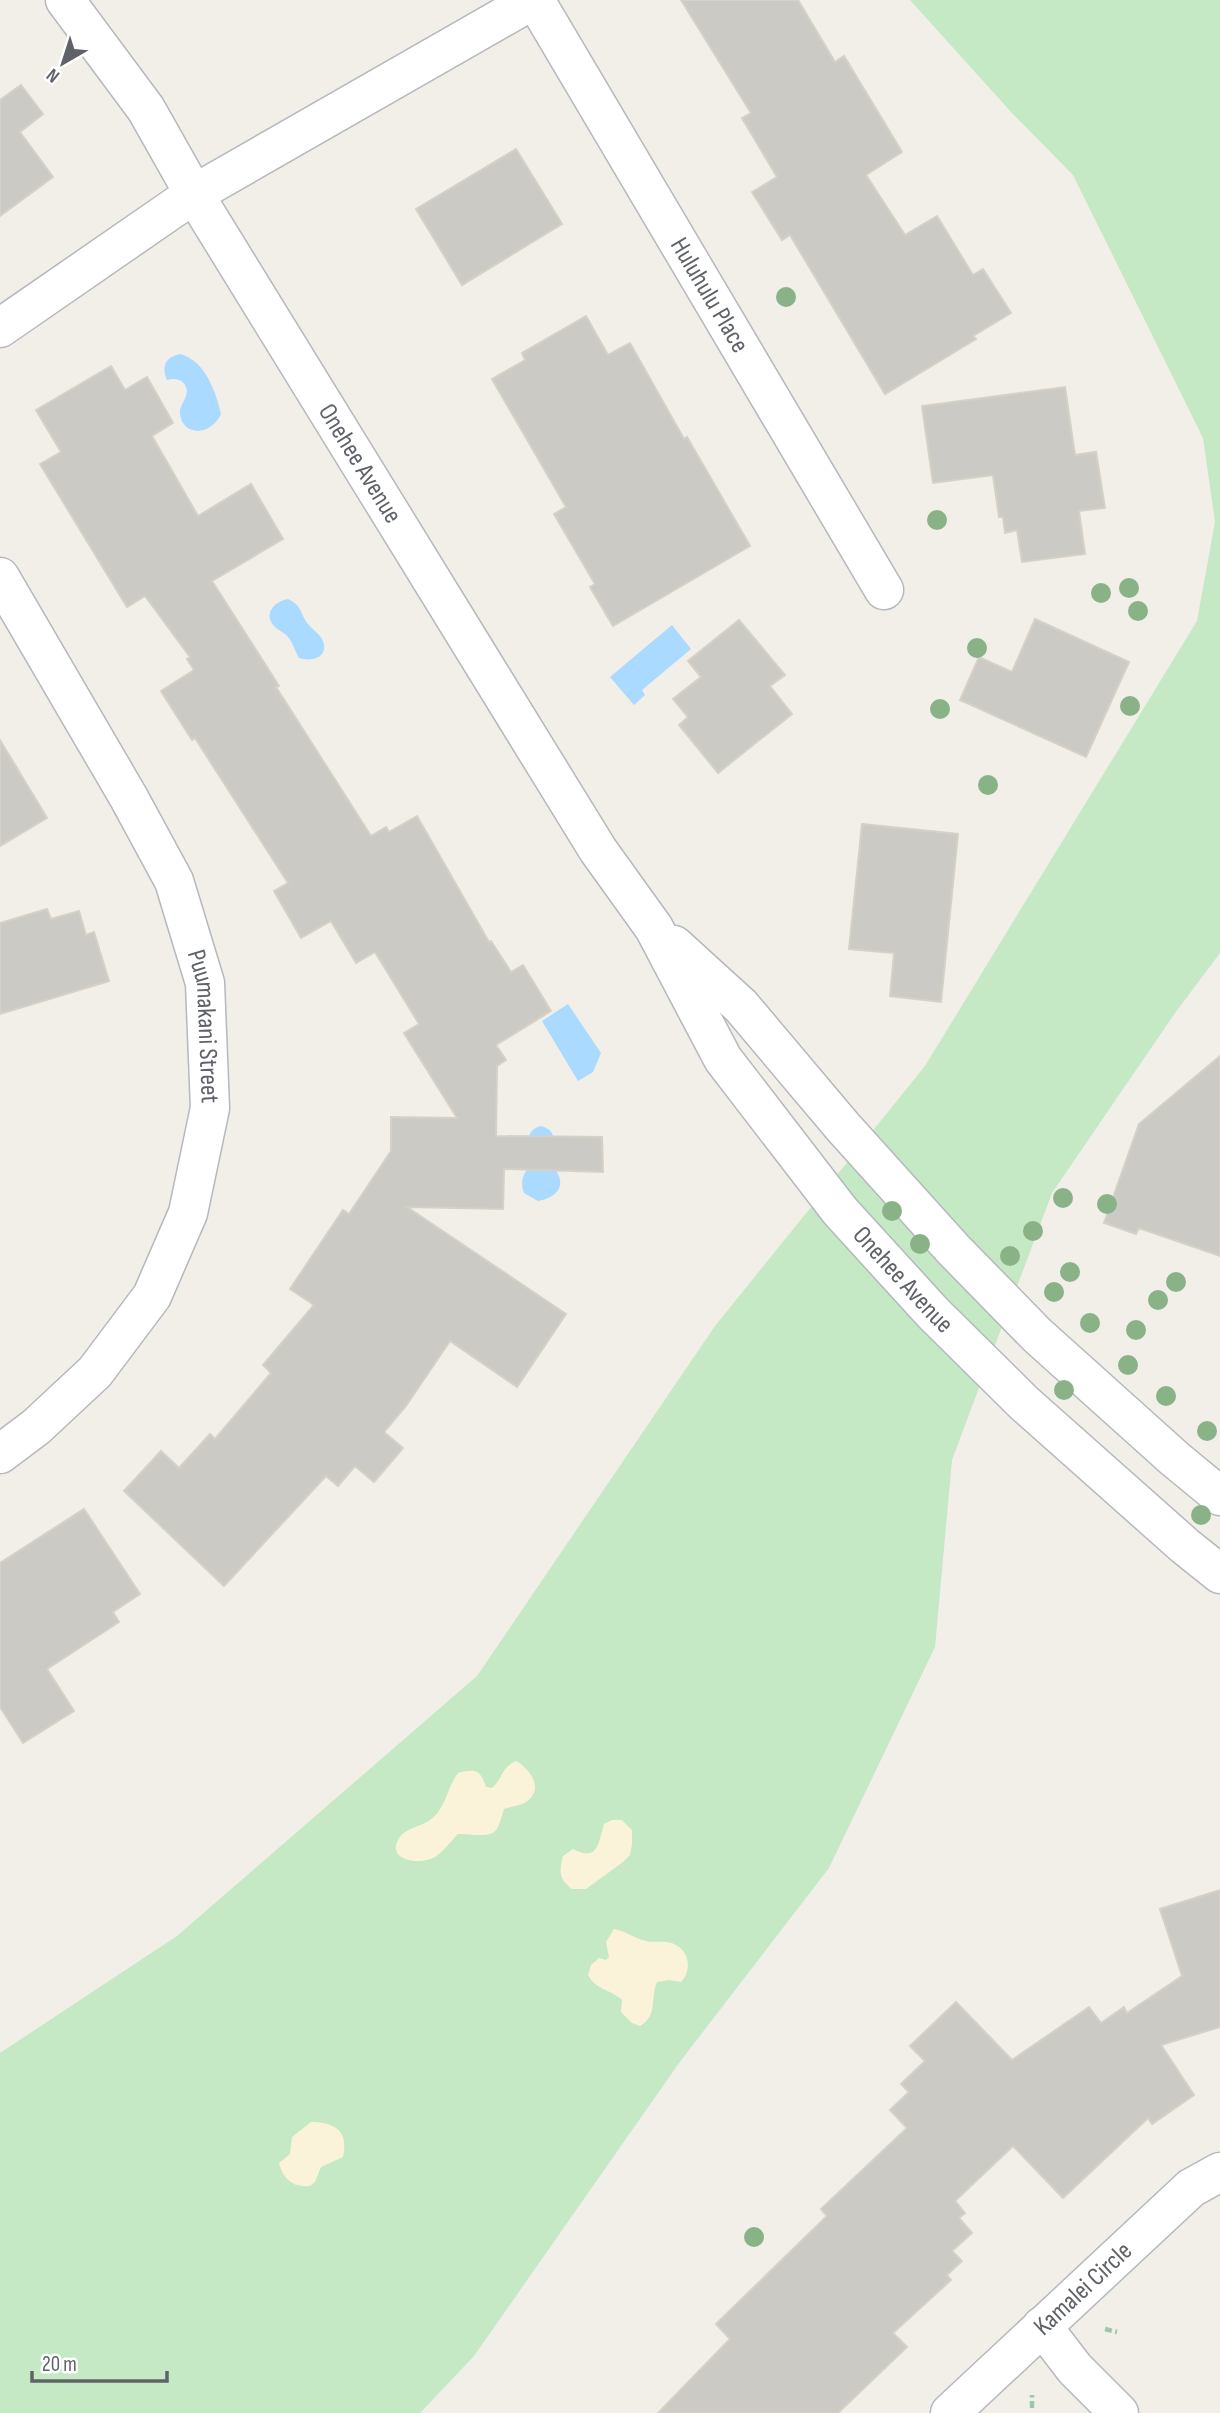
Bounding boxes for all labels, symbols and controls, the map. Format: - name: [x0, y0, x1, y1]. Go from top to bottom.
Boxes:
- north arrow: [28, 28, 98, 98]
- text: N: [42, 63, 64, 87]
- street label: Huluhulu Place: [664, 232, 756, 358]
- street label: Onehee Avenue: [312, 398, 408, 529]
- street label: Puumakani Street: [180, 946, 225, 1104]
- street label: Onehee Avenue: [846, 1220, 960, 1340]
- street label: Kamalei Circle: [1028, 2236, 1139, 2342]
- scale bar: [32, 2340, 166, 2384]
- text: 20 m: [42, 2352, 77, 2377]

